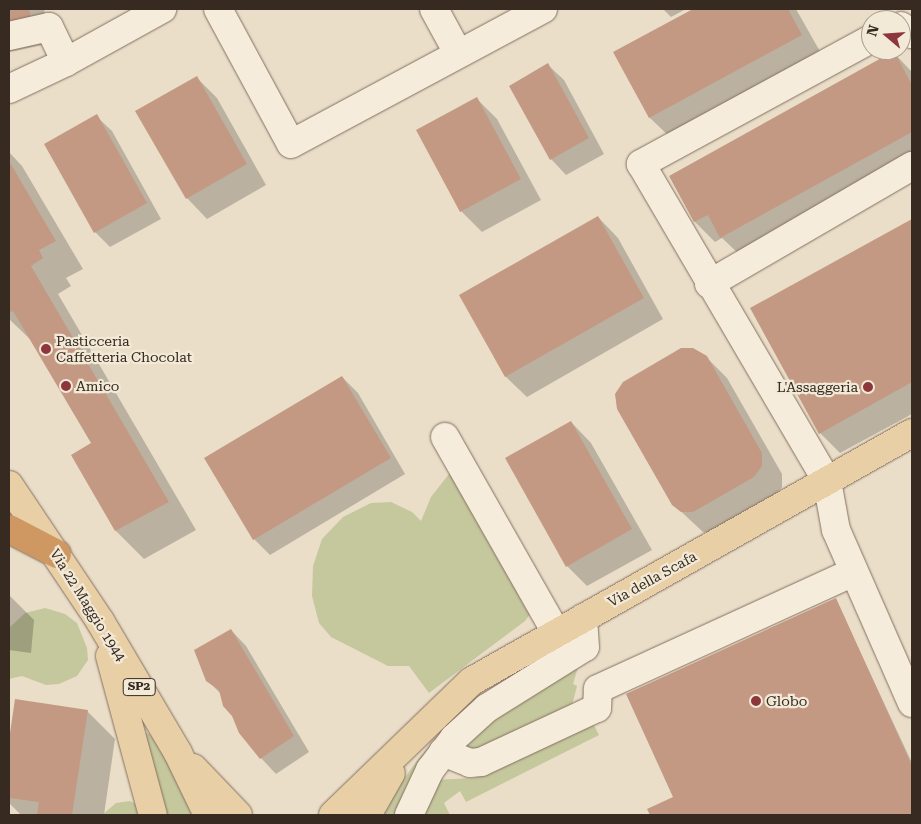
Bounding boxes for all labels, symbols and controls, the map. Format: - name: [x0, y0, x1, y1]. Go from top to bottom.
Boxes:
- north arrow: [861, 10, 911, 60]
- text: N: [863, 23, 882, 38]
- place label: Pasticceria Caffetteria Chocolat: [56, 333, 192, 366]
- marker: Pasticceria Caffetteria Chocolat: [40, 343, 52, 355]
- place label: Amico: [76, 378, 119, 394]
- place label: L'Assaggeria: [777, 379, 858, 395]
- marker: Amico: [60, 380, 72, 392]
- marker: L'Assaggeria: [862, 381, 874, 393]
- street label: Via 22 Maggio 1944: [47, 546, 129, 664]
- street label: Via della Scafa: [605, 548, 699, 610]
- road number: SP2: [122, 678, 156, 696]
- place label: Globo: [766, 693, 807, 709]
- marker: Globo: [750, 695, 762, 707]

